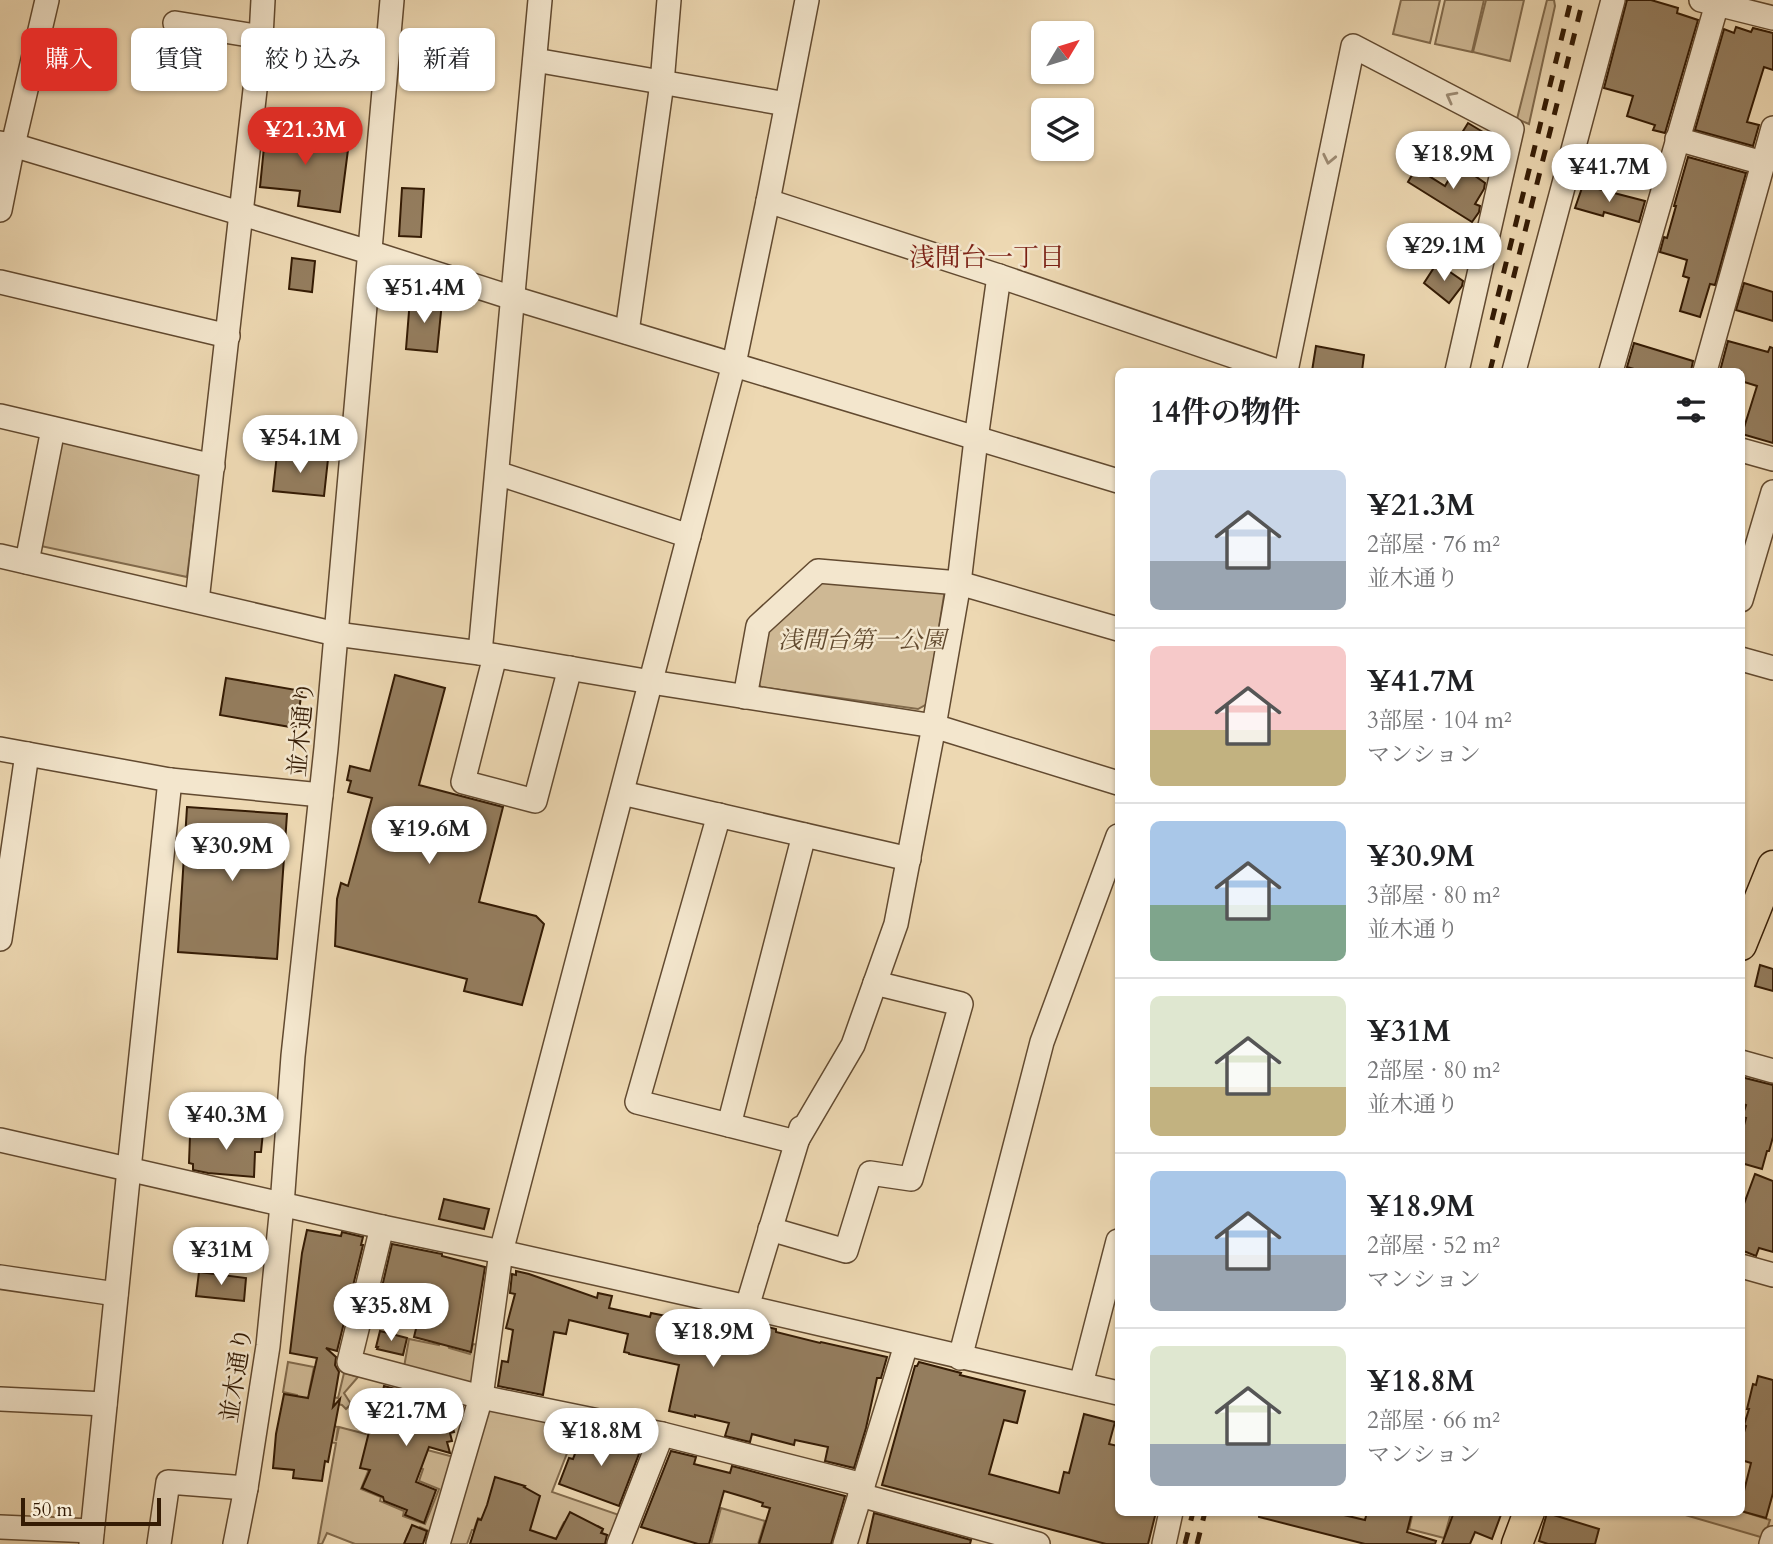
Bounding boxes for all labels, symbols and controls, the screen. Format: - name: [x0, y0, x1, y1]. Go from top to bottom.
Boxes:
- north arrow: [1031, 21, 1094, 84]
- map controls: [1031, 21, 1094, 161]
- chip: 購入: [21, 28, 117, 91]
- chip: 賃貸: [131, 28, 227, 91]
- chip: 絞り込み: [241, 28, 385, 91]
- chip: 新着: [399, 28, 495, 91]
- one-way arrow: [1446, 92, 1459, 105]
- button: layers: [1031, 98, 1094, 161]
- pin: ¥21.3M: [248, 108, 362, 167]
- text: ¥21.3M: [264, 114, 346, 145]
- pin: ¥18.9M: [1396, 132, 1510, 191]
- text: ¥18.9M: [1412, 138, 1494, 169]
- pin: ¥41.7M: [1552, 144, 1666, 204]
- text: ¥41.7M: [1568, 151, 1650, 182]
- one-way arrow: [1323, 153, 1338, 165]
- pin: ¥29.1M: [1387, 224, 1501, 283]
- text: ¥29.1M: [1403, 230, 1485, 261]
- district label: 浅間台一丁目: [909, 240, 1065, 275]
- pin: ¥51.4M: [367, 266, 481, 325]
- text: ¥51.4M: [383, 272, 465, 303]
- icon: filters: [1672, 391, 1710, 429]
- text: 14件の物件: [1150, 392, 1301, 433]
- pin: ¥54.1M: [243, 416, 357, 475]
- text: ¥54.1M: [259, 422, 341, 453]
- text: ¥21.3M: [1367, 485, 1475, 526]
- icon: home: [1206, 498, 1290, 582]
- text: 2部屋 · 76 m²: [1367, 529, 1500, 560]
- text: 並木通り: [1367, 563, 1459, 594]
- park label: 浅間台第一公園: [778, 624, 950, 657]
- text: ¥41.7M: [1367, 661, 1475, 702]
- icon: home: [1206, 674, 1290, 758]
- street label: 並木通り: [281, 680, 322, 778]
- text: 3部屋 · 104 m²: [1367, 705, 1512, 736]
- text: マンション: [1367, 739, 1481, 770]
- pin: ¥19.6M: [372, 806, 486, 866]
- text: ¥19.6M: [388, 813, 470, 844]
- pin: ¥30.9M: [175, 824, 289, 883]
- text: ¥30.9M: [191, 830, 273, 861]
- text: ¥30.9M: [1367, 836, 1475, 877]
- icon: home: [1206, 849, 1290, 933]
- text: 3部屋 · 80 m²: [1367, 880, 1500, 911]
- text: 並木通り: [1367, 914, 1459, 945]
- text: ¥31M: [1367, 1011, 1451, 1052]
- icon: home: [1206, 1024, 1290, 1108]
- text: 2部屋 · 80 m²: [1367, 1055, 1500, 1086]
- text: 並木通り: [1367, 1089, 1459, 1120]
- pin: ¥40.3M: [169, 1092, 283, 1152]
- text: ¥40.3M: [185, 1099, 267, 1130]
- text: ¥18.9M: [1367, 1186, 1475, 1227]
- icon: home: [1206, 1199, 1290, 1283]
- pin: ¥31M: [180, 1228, 262, 1287]
- text: 2部屋 · 52 m²: [1367, 1230, 1500, 1261]
- text: ¥31M: [189, 1234, 253, 1265]
- text: マンション: [1367, 1264, 1481, 1295]
- pin: ¥35.8M: [334, 1284, 448, 1343]
- text: ¥35.8M: [350, 1290, 432, 1321]
- pin: ¥18.9M: [656, 1310, 770, 1369]
- text: ¥18.9M: [672, 1316, 754, 1347]
- street label: 並木通り: [213, 1325, 260, 1425]
- text: ¥18.8M: [1367, 1361, 1475, 1402]
- icon: home: [1206, 1374, 1290, 1458]
- pin: ¥21.7M: [349, 1388, 463, 1448]
- text: ¥21.7M: [365, 1395, 447, 1426]
- text: 2部屋 · 66 m²: [1367, 1405, 1500, 1436]
- pin: ¥18.8M: [544, 1408, 658, 1468]
- text: ¥18.8M: [560, 1415, 642, 1446]
- text: マンション: [1367, 1439, 1481, 1470]
- scale bar: [21, 1495, 161, 1527]
- text: 50 m: [32, 1497, 73, 1523]

